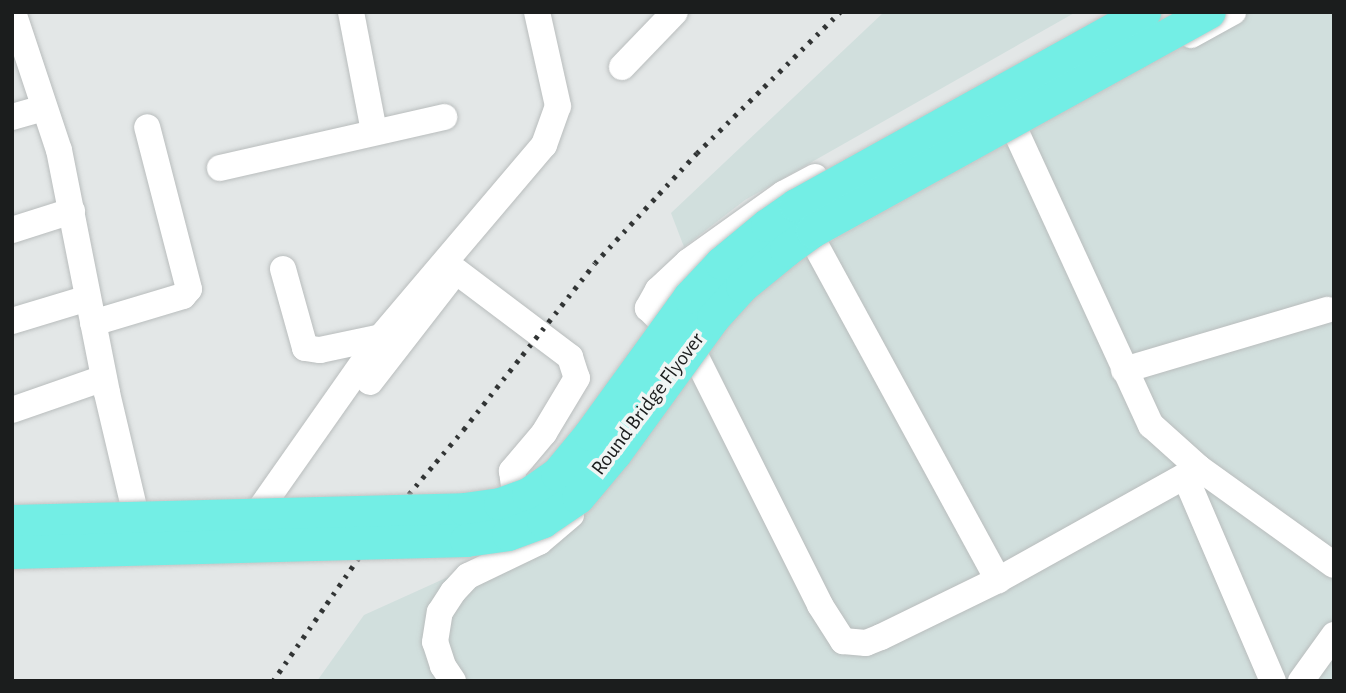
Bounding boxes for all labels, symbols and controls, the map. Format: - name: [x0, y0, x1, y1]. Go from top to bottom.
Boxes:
- street label: Round Bridge Flyover: [586, 328, 710, 480]

